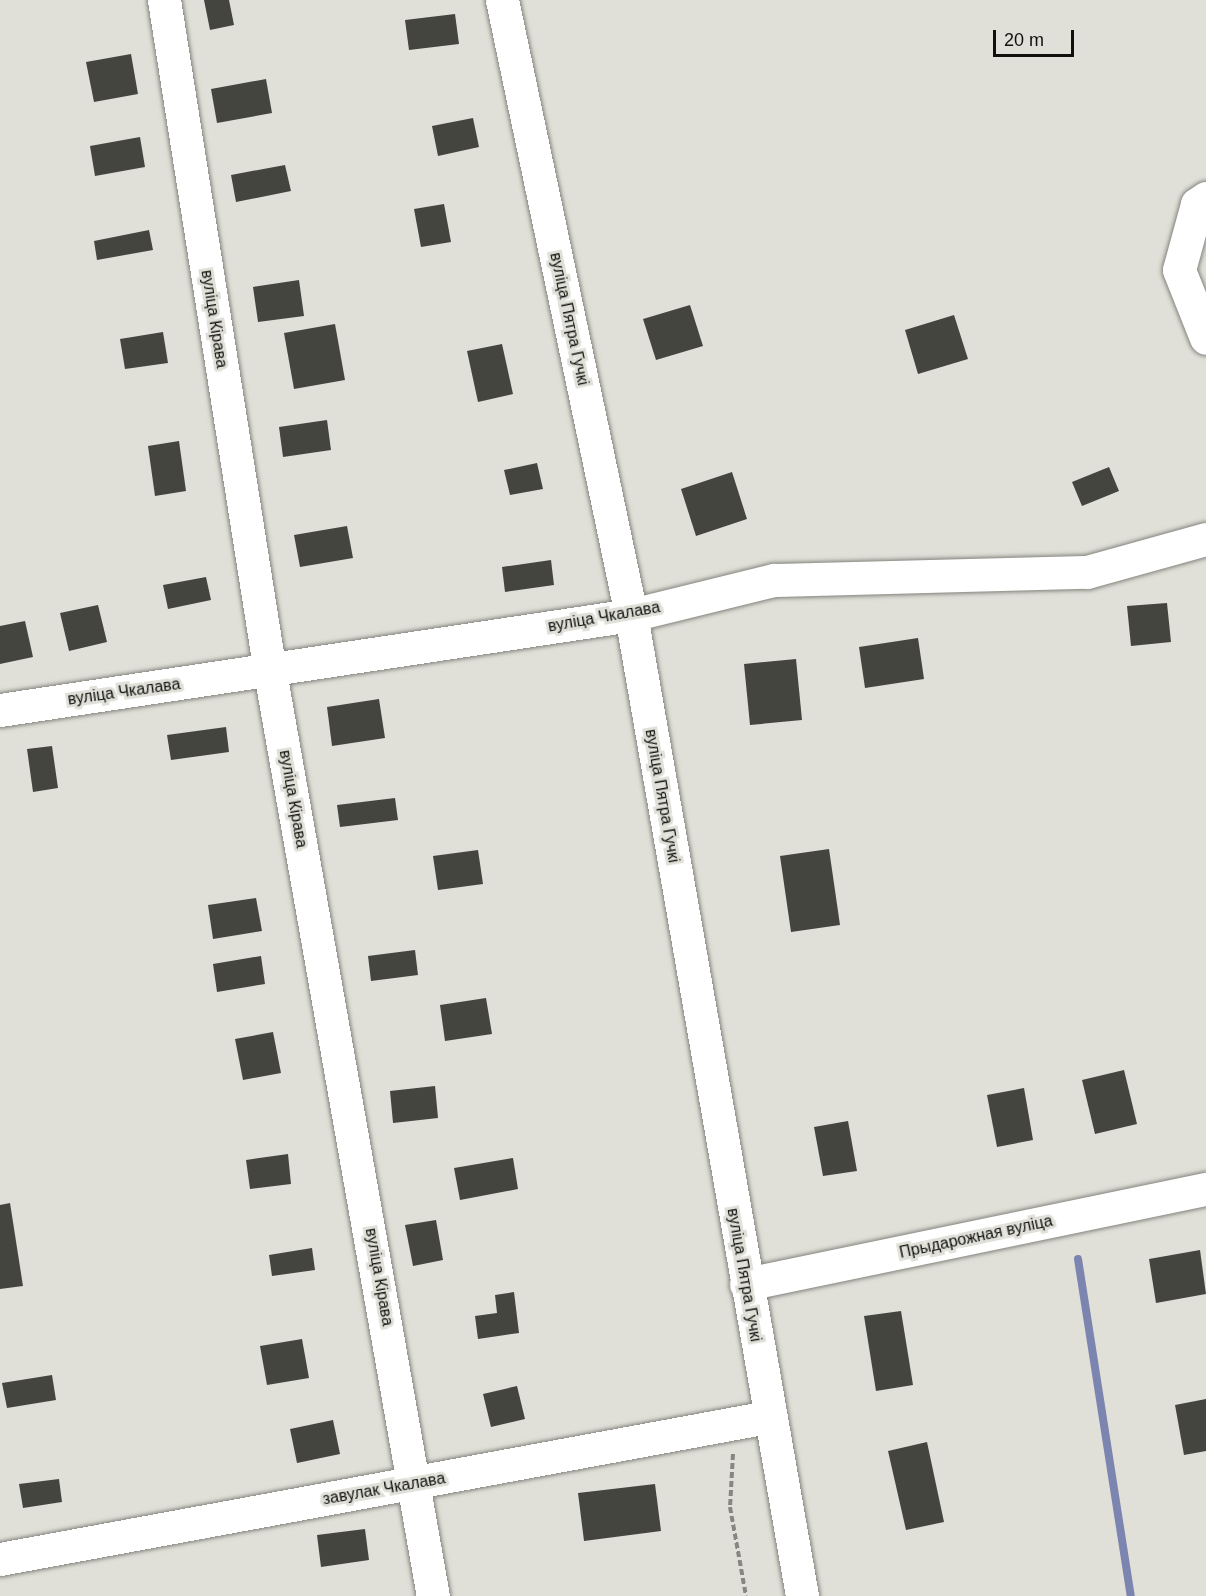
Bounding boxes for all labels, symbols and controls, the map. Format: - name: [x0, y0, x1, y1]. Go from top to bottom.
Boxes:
- scale bar: [996, 18, 1077, 56]
- text: 20 m: [1004, 30, 1044, 50]
- street label: вуліца Пятра Гучкі: [546, 251, 592, 387]
- street label: вуліца Кірава: [197, 269, 231, 369]
- street label: вуліца Чкалава: [546, 598, 662, 636]
- street label: вуліца Чкалава: [66, 675, 182, 709]
- street label: вуліца Пятра Гучкі: [641, 728, 683, 864]
- street label: вуліца Кірава: [275, 749, 311, 849]
- street label: вуліца Пятра Гучкі: [723, 1207, 765, 1343]
- street label: Прыдарожная вуліца: [898, 1211, 1054, 1263]
- street label: вуліца Кірава: [361, 1227, 397, 1327]
- street label: завулак Чкалава: [321, 1469, 447, 1509]

